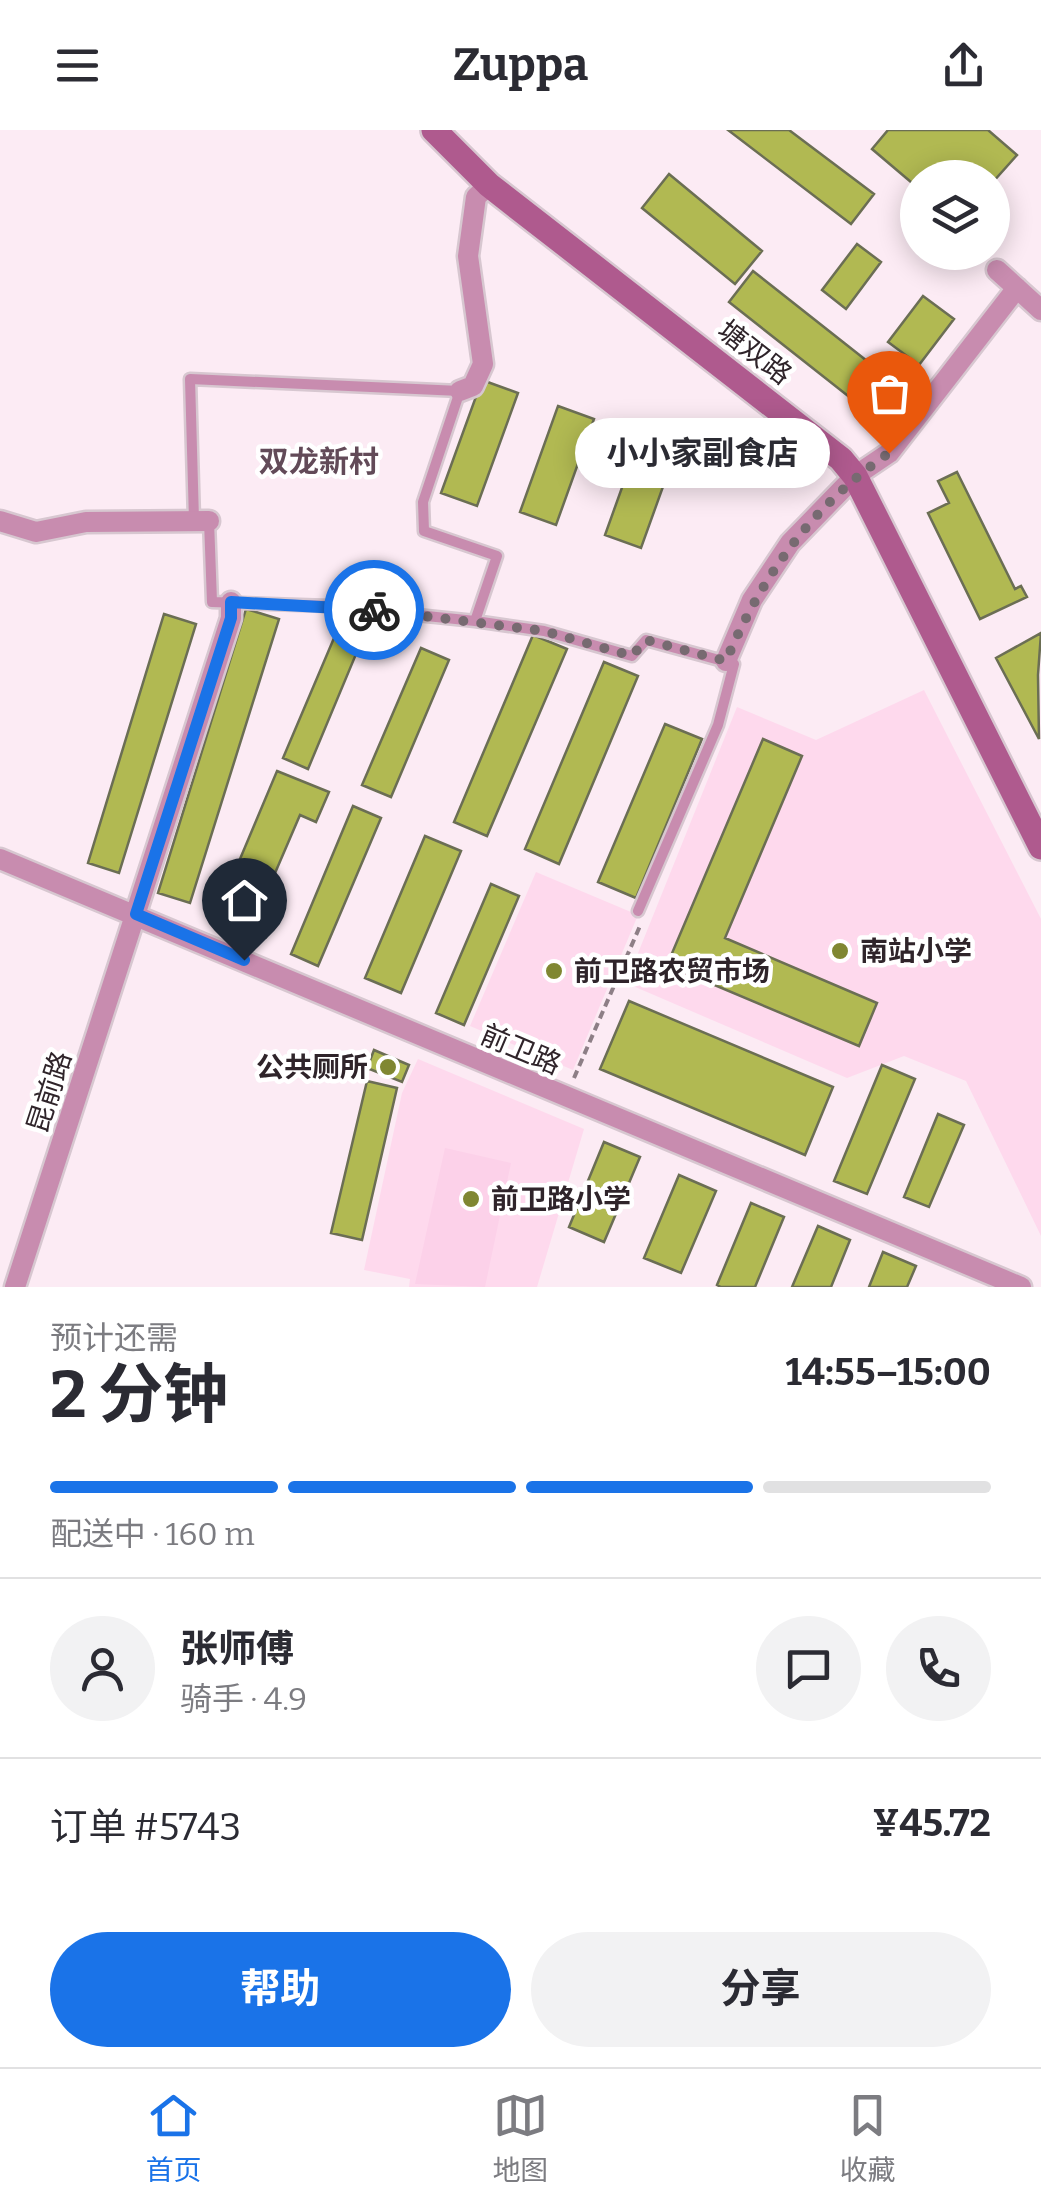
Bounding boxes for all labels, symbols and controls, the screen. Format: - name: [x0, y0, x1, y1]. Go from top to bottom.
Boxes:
- icon: menu: [50, 38, 105, 93]
- text: Zuppa: [453, 38, 588, 92]
- icon: share: [936, 38, 991, 93]
- map controls: [900, 160, 1010, 270]
- button: layers: [900, 160, 1010, 270]
- street label: 塘双路: [711, 314, 798, 391]
- pin: [847, 351, 932, 454]
- icon: bag: [862, 366, 917, 421]
- callout: 小小家副食店: [574, 418, 829, 488]
- text: 小小家副食店: [606, 434, 799, 472]
- district label: 双龙新村: [259, 444, 379, 480]
- courier: [324, 560, 424, 660]
- icon: bike: [347, 583, 402, 638]
- pin: [202, 858, 287, 961]
- icon: home: [217, 873, 272, 928]
- place label: 南站小学: [860, 935, 972, 968]
- marker: 南站小学: [829, 940, 851, 962]
- place label: 前卫路农贸市场: [574, 955, 770, 988]
- marker: 前卫路农贸市场: [543, 960, 565, 982]
- street label: 前卫路: [476, 1018, 566, 1081]
- street label: 昆前路: [21, 1047, 78, 1137]
- place label: 公共厕所: [256, 1051, 368, 1084]
- marker: 公共厕所: [377, 1056, 399, 1078]
- place label: 前卫路小学: [491, 1183, 631, 1216]
- marker: 前卫路小学: [460, 1188, 482, 1210]
- text: 预计还需: [50, 1319, 178, 1357]
- text: 14:55–15:00: [785, 1349, 991, 1395]
- text: 2 分钟: [50, 1356, 228, 1434]
- text: 配送中 · 160 m: [50, 1515, 255, 1553]
- button: person: [50, 1616, 155, 1721]
- button: chat: [756, 1616, 861, 1721]
- button: phone: [886, 1616, 991, 1721]
- text: 张师傅: [180, 1626, 294, 1672]
- text: 骑手 · 4.9: [180, 1680, 307, 1718]
- text: ¥45.72: [873, 1800, 991, 1846]
- text: 订单 #5743: [50, 1804, 241, 1850]
- button: 帮助: [50, 1932, 511, 2047]
- button: 分享: [531, 1932, 991, 2047]
- tab: 首页: [145, 2088, 202, 2188]
- tab: 地图: [492, 2088, 549, 2188]
- tab: 收藏: [839, 2088, 896, 2188]

